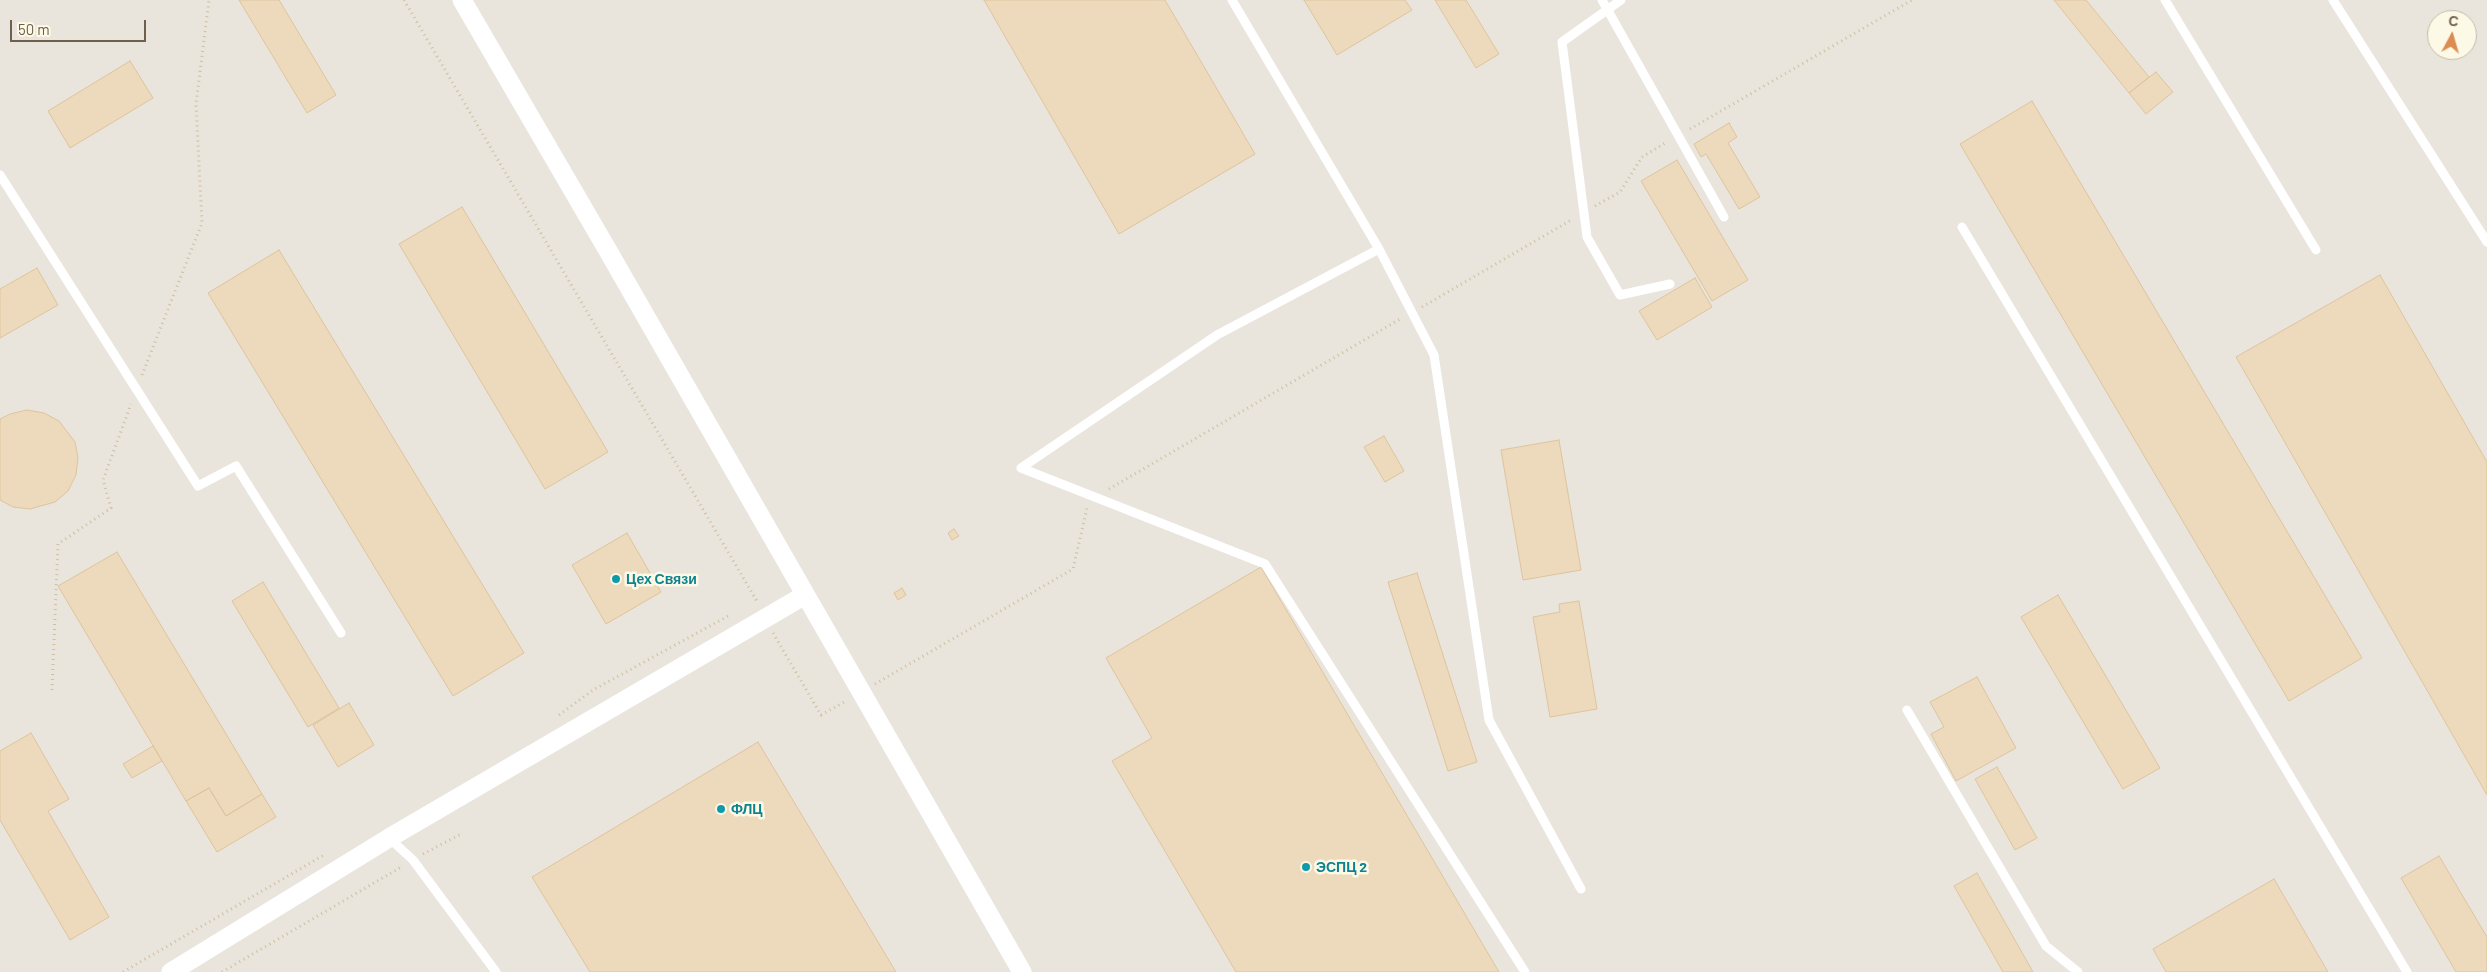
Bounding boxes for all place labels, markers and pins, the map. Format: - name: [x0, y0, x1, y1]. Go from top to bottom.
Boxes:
- place label: Цех Связи: [626, 571, 697, 587]
- marker: Цех Связи: [610, 573, 622, 585]
- place label: ФЛЦ: [731, 801, 762, 817]
- marker: ФЛЦ: [715, 803, 727, 815]
- place label: ЭСПЦ 2: [1316, 859, 1367, 875]
- marker: ЭСПЦ 2: [1300, 861, 1312, 873]

